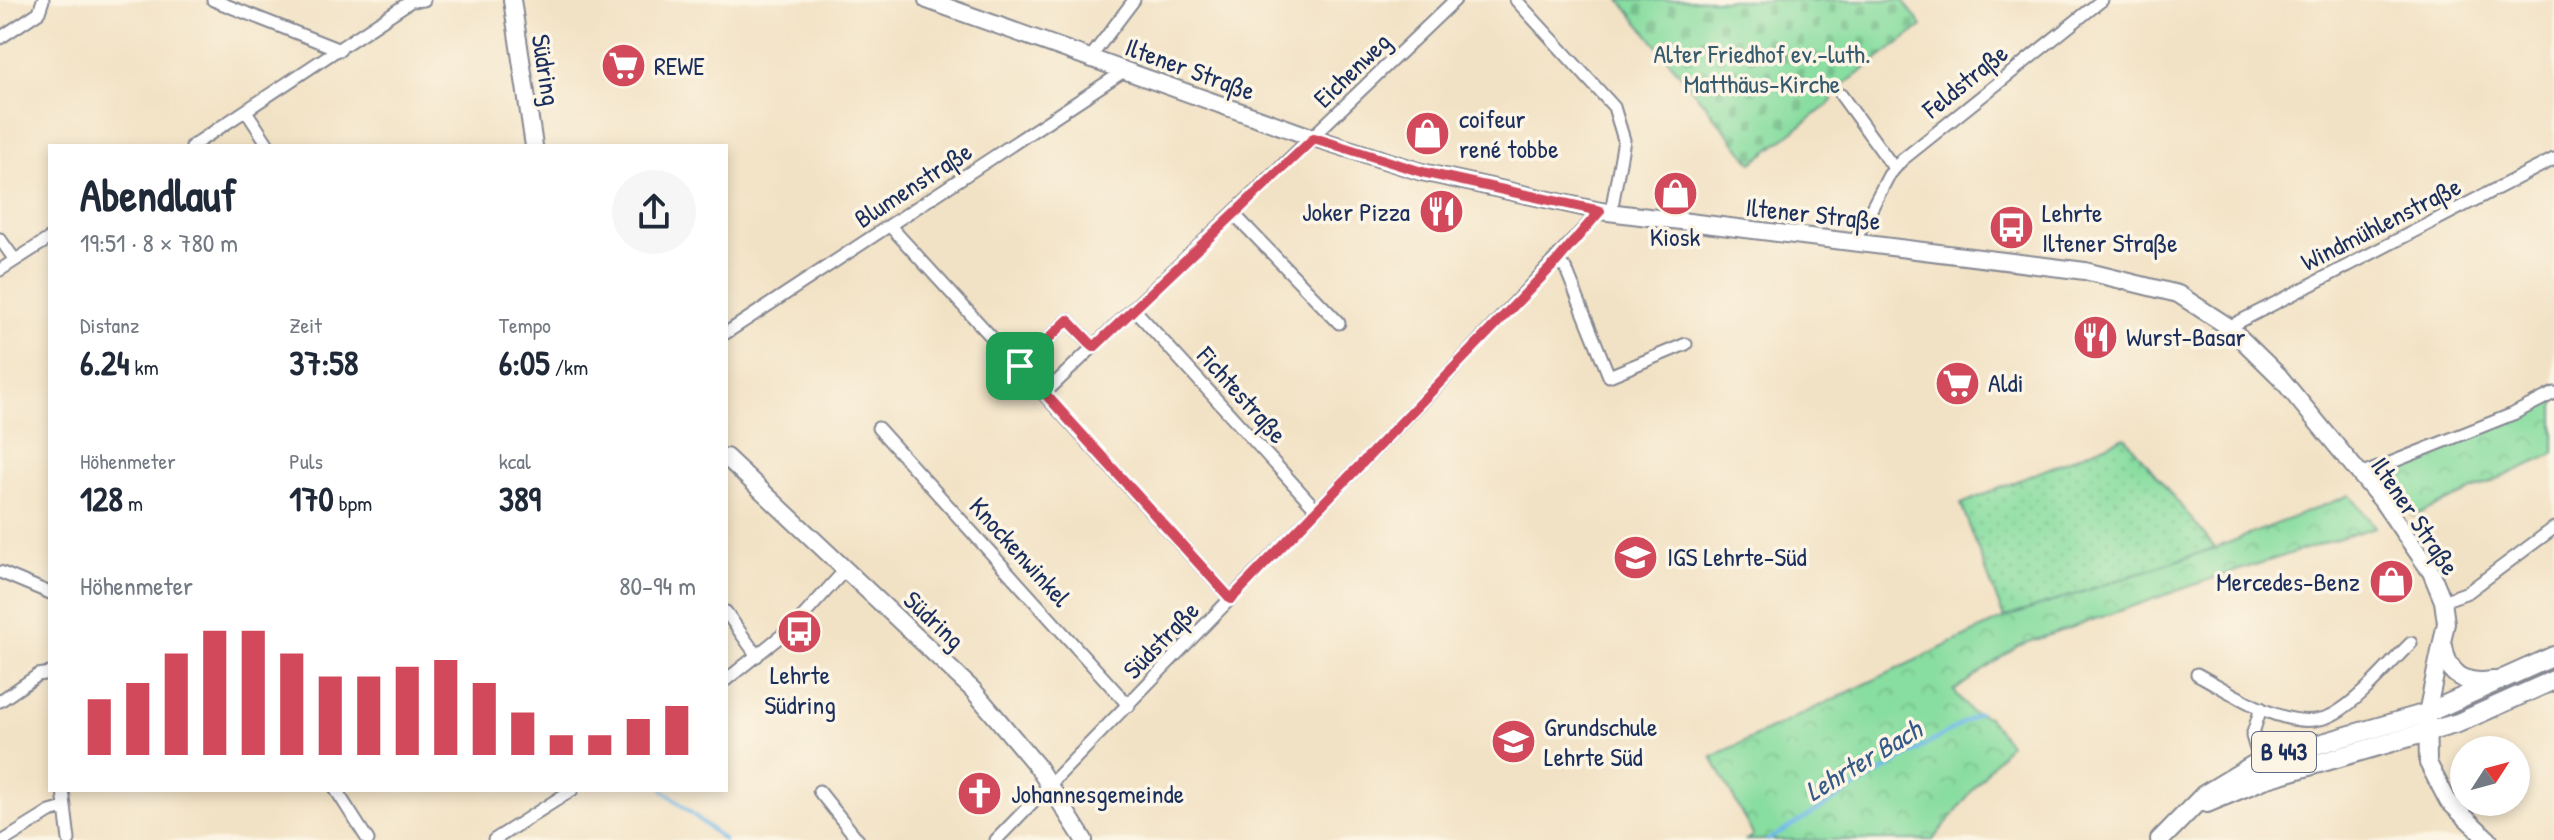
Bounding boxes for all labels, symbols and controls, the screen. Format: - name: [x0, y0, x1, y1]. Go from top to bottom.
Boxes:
- street label: Eichenweg: [1306, 24, 1398, 115]
- street label: Iltener Straße: [1120, 29, 1260, 108]
- street label: Südring: [524, 32, 569, 108]
- street label: Feldstraße: [1914, 35, 2015, 126]
- park label: Alter Friedhof ev.-luth. Matthäus-Kirche: [1653, 36, 1871, 101]
- supermarket icon: REWE: [599, 42, 647, 90]
- place label: REWE: [654, 48, 705, 83]
- place label: coifeur rené tobbe: [1459, 101, 1559, 166]
- shop icon: coifeur rené tobbe: [1404, 110, 1452, 158]
- street label: Blumenstraße: [847, 134, 978, 236]
- text: Abendlauf: [80, 165, 237, 225]
- street label: Windmühlenstraße: [2295, 168, 2467, 279]
- button: share: [612, 170, 696, 254]
- shop icon: Kiosk: [1651, 170, 1699, 218]
- restaurant icon: Joker Pizza: [1417, 188, 1465, 236]
- street label: Iltener Straße: [1744, 189, 1882, 238]
- place label: Joker Pizza: [1302, 194, 1410, 229]
- place label: Lehrte Iltener Straße: [2042, 195, 2178, 260]
- bus stop icon: Lehrte Iltener Straße: [1987, 204, 2035, 252]
- place label: Kiosk: [1650, 219, 1701, 254]
- text: 19:51 · 8 × 780 m: [80, 225, 238, 260]
- text: Distanz: [80, 310, 139, 340]
- text: Zeit: [289, 310, 322, 340]
- text: Tempo: [499, 310, 551, 340]
- restaurant icon: Wurst-Basar: [2071, 313, 2119, 361]
- place label: Wurst-Basar: [2126, 319, 2245, 354]
- pin: [986, 332, 1054, 400]
- street label: Fichtestraße: [1189, 338, 1295, 451]
- text: 6.24: [80, 340, 130, 386]
- text: 37:58: [289, 340, 358, 386]
- text: 6:05: [499, 340, 550, 386]
- icon: arrive: [998, 344, 1042, 388]
- text: km: [130, 352, 159, 382]
- text: /km: [550, 352, 588, 382]
- supermarket icon: Aldi: [1933, 359, 1981, 407]
- place label: Aldi: [1988, 365, 2024, 400]
- text: Höhenmeter: [80, 446, 176, 476]
- text: Puls: [289, 446, 323, 476]
- text: kcal: [499, 446, 531, 476]
- street label: Iltener Straße: [2363, 450, 2468, 582]
- text: 128: [80, 476, 123, 522]
- text: 170: [289, 476, 334, 522]
- text: 389: [499, 476, 541, 522]
- text: m: [123, 488, 143, 518]
- text: bpm: [334, 488, 372, 518]
- street label: Knockenwinkel: [962, 489, 1079, 614]
- school or university icon: IGS Lehrte-Süd: [1612, 533, 1660, 581]
- place label: IGS Lehrte-Süd: [1667, 539, 1807, 574]
- shop icon: Mercedes-Benz: [2367, 558, 2415, 606]
- place label: Mercedes-Benz: [2216, 564, 2360, 599]
- text: Höhenmeter: [80, 568, 193, 603]
- text: 80–94 m: [619, 568, 696, 603]
- street label: Südring: [896, 582, 972, 657]
- street label: Südstraße: [1115, 593, 1206, 686]
- bus stop icon: Lehrte Südring: [776, 608, 824, 656]
- place label: Lehrte Südring: [764, 657, 836, 722]
- place label: Grundschule Lehrte Süd: [1544, 709, 1657, 774]
- water label: Lehrter Bach: [1798, 709, 1930, 810]
- school or university icon: Grundschule Lehrte Süd: [1489, 718, 1537, 766]
- road number: B 443: [2252, 732, 2316, 772]
- north arrow: [2450, 736, 2530, 816]
- map controls: [2450, 736, 2530, 816]
- church icon: Johannesgemeinde: [956, 770, 1004, 818]
- place label: Johannesgemeinde: [1011, 776, 1184, 811]

